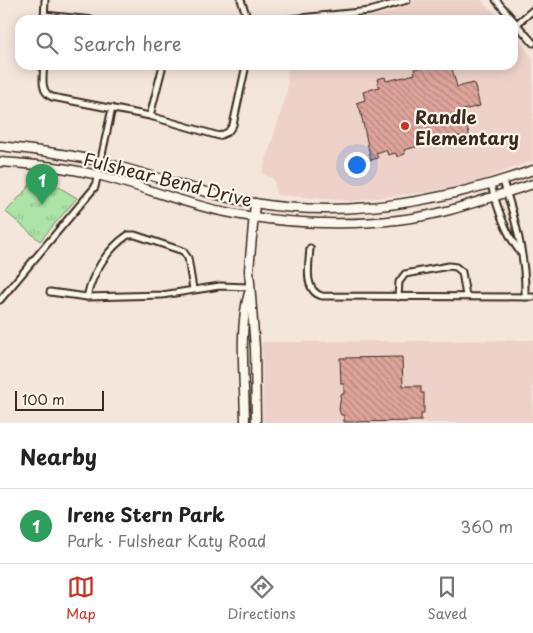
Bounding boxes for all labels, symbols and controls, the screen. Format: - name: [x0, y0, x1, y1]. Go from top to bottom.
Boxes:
- search box: [15, 15, 518, 70]
- icon: search: [33, 29, 61, 57]
- text: Search here: [73, 29, 182, 57]
- place label: Randle Elementary: [415, 103, 519, 151]
- marker: Randle Elementary: [399, 120, 411, 132]
- street label: Fulshear Bend Drive: [81, 145, 255, 213]
- your location: [344, 152, 370, 178]
- pin: 1: [26, 164, 58, 205]
- scale bar: [15, 388, 104, 411]
- text: 100 m: [22, 389, 65, 410]
- text: Nearby: [20, 440, 97, 472]
- text: Irene Stern Park: [67, 500, 225, 528]
- text: 1: [32, 514, 40, 538]
- text: 360 m: [461, 514, 513, 538]
- text: Park · Fulshear Katy Road: [67, 528, 266, 552]
- tab: Map: [66, 573, 96, 624]
- tab: Directions: [228, 573, 296, 624]
- tab: Saved: [427, 573, 467, 624]

